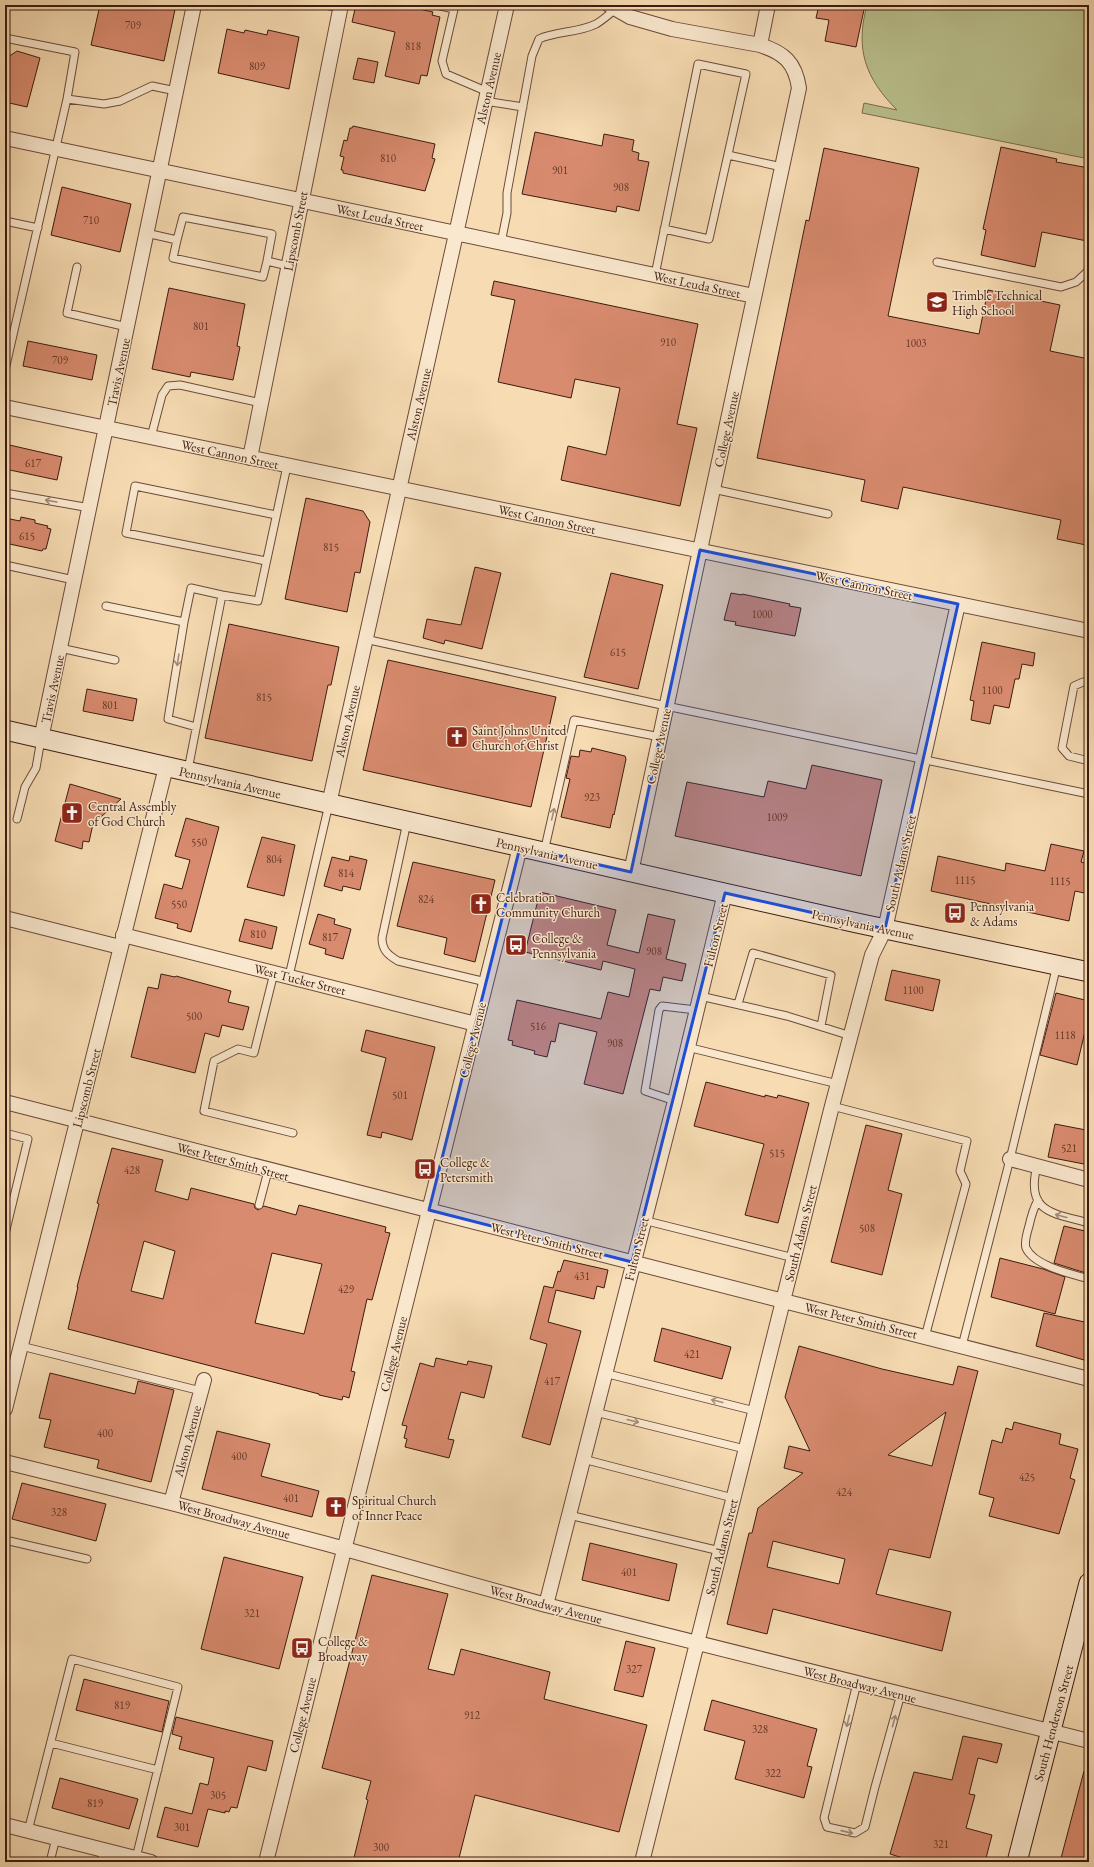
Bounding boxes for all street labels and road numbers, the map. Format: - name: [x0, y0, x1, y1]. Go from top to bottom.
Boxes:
- street label: Alston Avenue: [472, 50, 505, 127]
- street label: Lipscomb Street: [279, 190, 312, 273]
- street label: West Leuda Street: [335, 200, 425, 235]
- street label: West Leuda Street: [652, 267, 742, 302]
- street label: Travis Avenue: [103, 336, 134, 408]
- street label: Alston Avenue: [402, 366, 435, 443]
- street label: College Avenue: [710, 389, 743, 469]
- street label: West Cannon Street: [180, 436, 280, 473]
- street label: West Cannon Street: [497, 501, 597, 538]
- street label: West Cannon Street: [814, 567, 914, 604]
- street label: Travis Avenue: [37, 653, 68, 725]
- street label: Alston Avenue: [331, 683, 364, 760]
- street label: College Avenue: [642, 706, 675, 786]
- street label: Pennsylvania Avenue: [177, 763, 282, 802]
- street label: South Adams Street: [881, 813, 920, 913]
- street label: Pennsylvania Avenue: [494, 834, 599, 873]
- street label: Fulton Street: [699, 901, 732, 969]
- street label: Pennsylvania Avenue: [810, 905, 916, 944]
- street label: West Tucker Street: [252, 960, 348, 999]
- street label: College Avenue: [455, 1001, 490, 1080]
- street label: Lipscomb Street: [68, 1047, 105, 1130]
- street label: West Peter Smith Street: [175, 1138, 291, 1185]
- street label: South Adams Street: [780, 1183, 821, 1283]
- street label: Fulton Street: [620, 1215, 653, 1283]
- street label: West Peter Smith Street: [489, 1218, 605, 1263]
- street label: West Peter Smith Street: [803, 1298, 919, 1343]
- street label: College Avenue: [376, 1315, 411, 1394]
- street label: Alston Avenue: [169, 1403, 205, 1480]
- street label: West Broadway Avenue: [176, 1496, 292, 1543]
- street label: South Adams Street: [701, 1497, 742, 1597]
- street label: West Broadway Avenue: [488, 1581, 604, 1628]
- street label: West Broadway Avenue: [802, 1662, 918, 1707]
- street label: South Henderson Street: [1030, 1663, 1077, 1783]
- street label: College Avenue: [285, 1676, 320, 1755]

